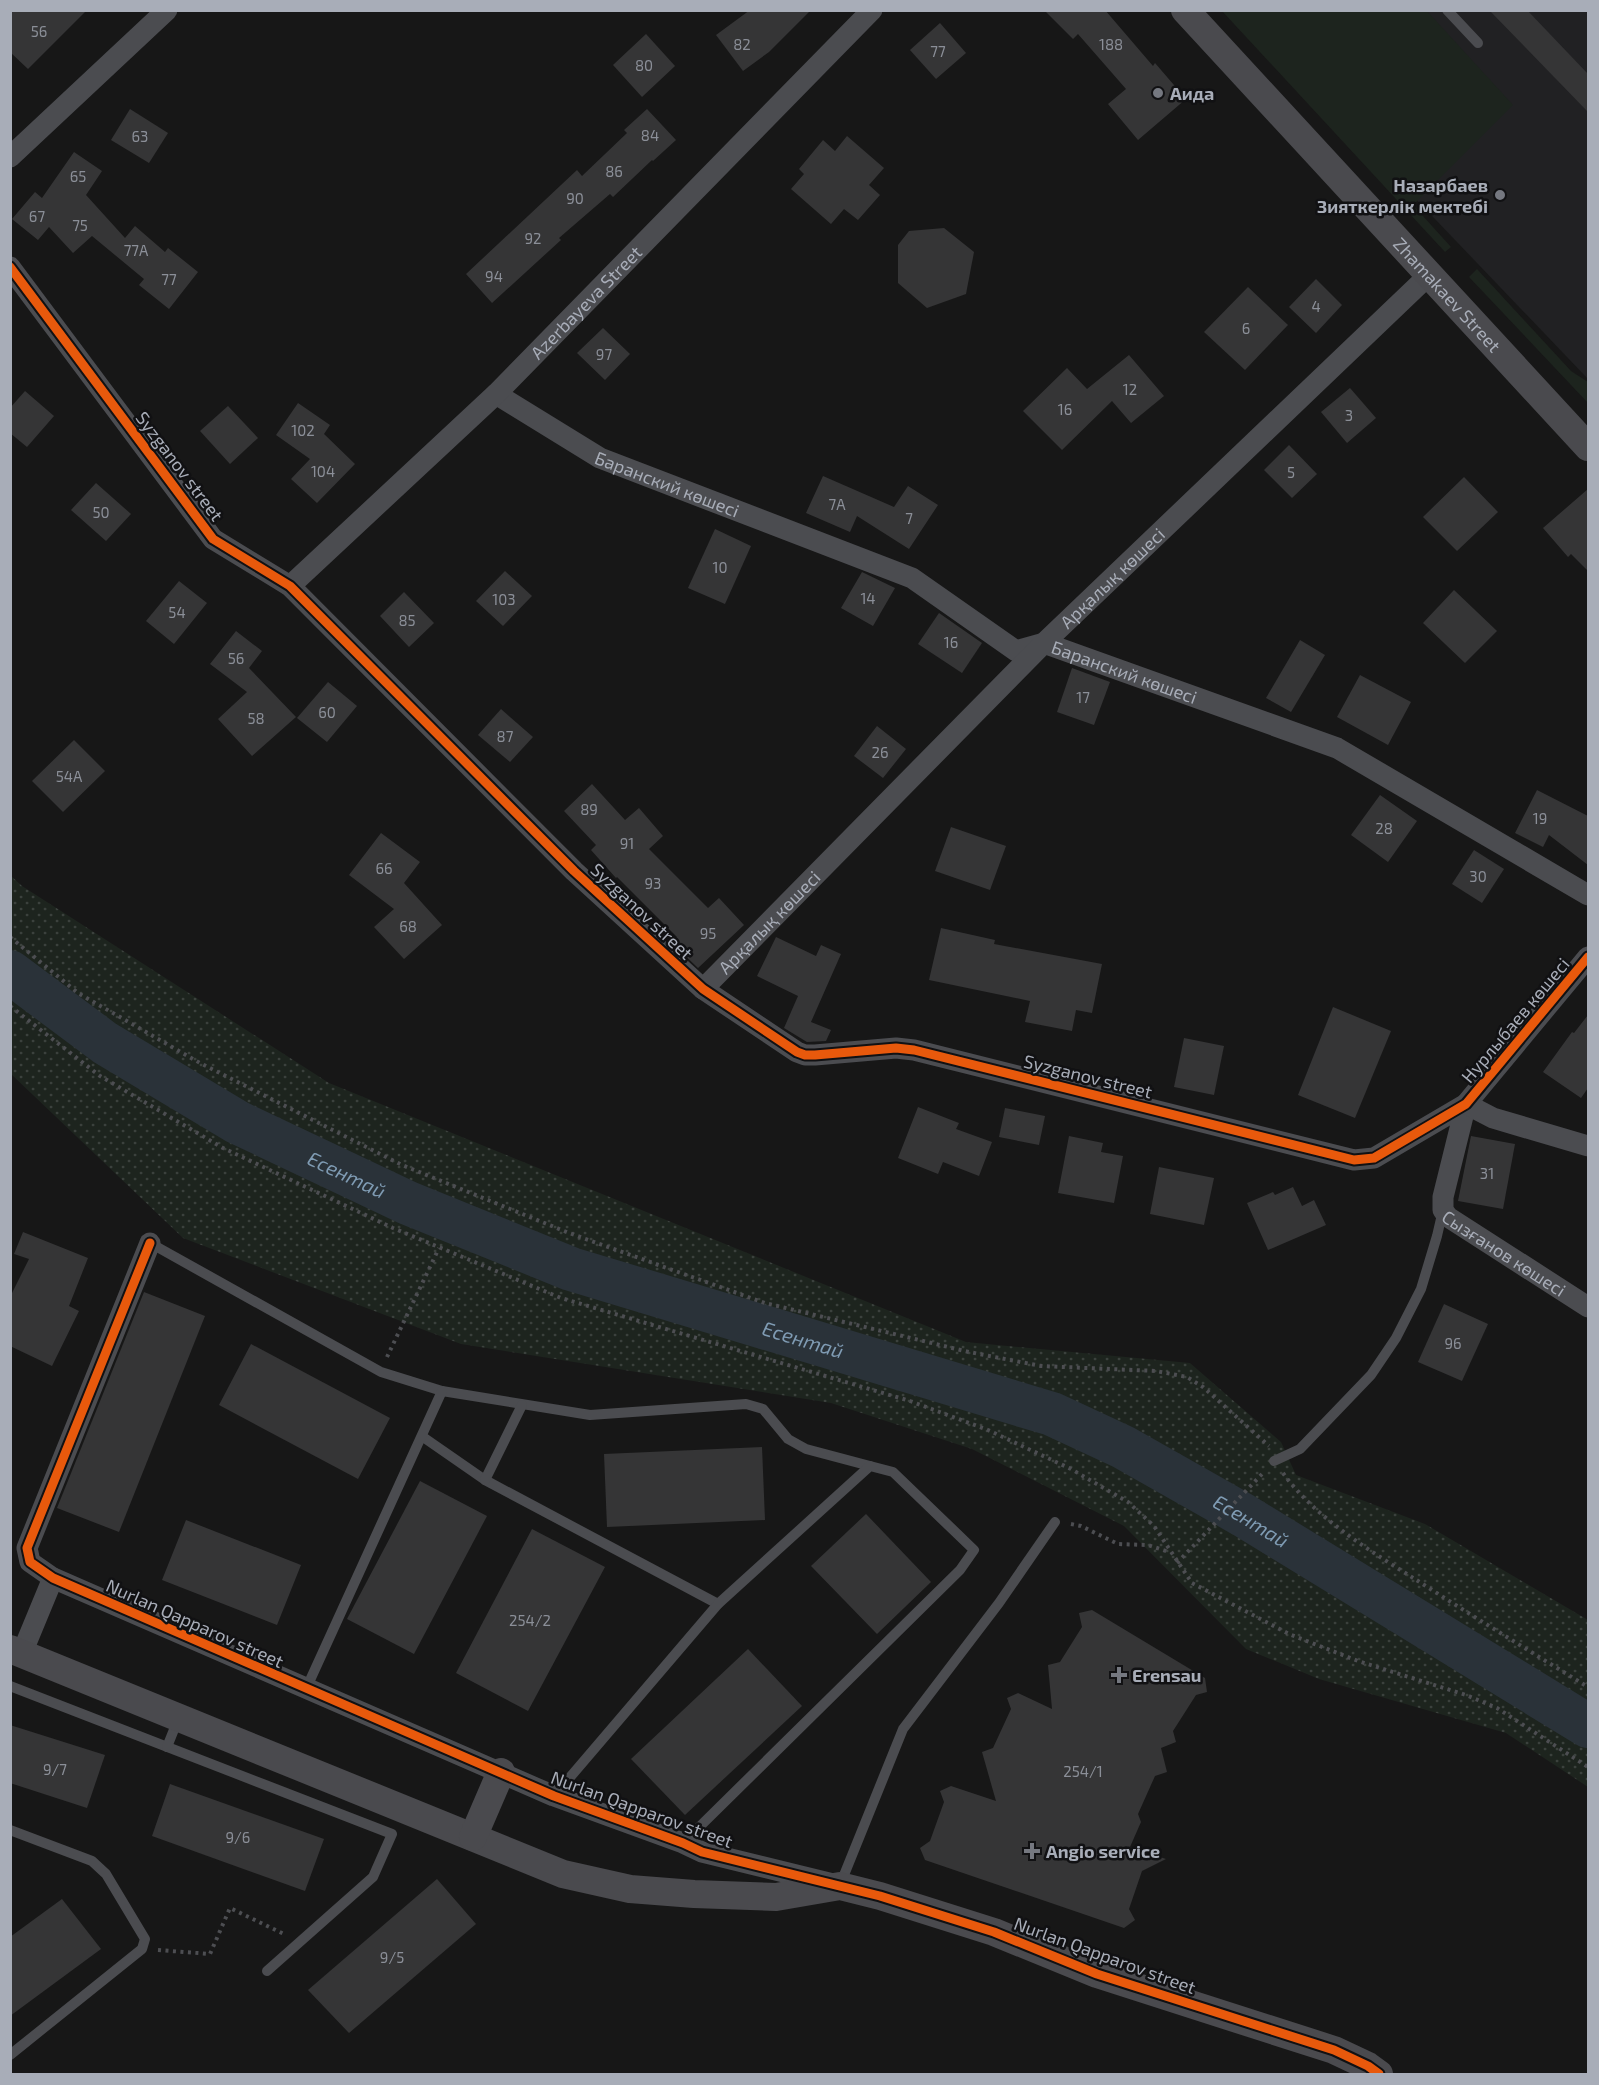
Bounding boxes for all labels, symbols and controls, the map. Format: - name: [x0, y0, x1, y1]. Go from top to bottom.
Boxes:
- house number: 56: [31, 22, 47, 40]
- house number: 82: [733, 35, 751, 53]
- house number: 188: [1099, 35, 1123, 53]
- house number: 77: [930, 42, 946, 60]
- house number: 80: [635, 56, 653, 74]
- place label: Аида: [1170, 82, 1214, 104]
- marker: Аида: [1151, 86, 1165, 100]
- house number: 84: [641, 126, 659, 144]
- house number: 63: [132, 127, 148, 145]
- house number: 86: [605, 162, 623, 180]
- house number: 65: [70, 167, 86, 185]
- place label: Назарбаев Зияткерлік мектебі: [1317, 174, 1488, 217]
- marker: Назарбаев Зияткерлік мектебі: [1493, 188, 1507, 202]
- house number: 90: [566, 189, 584, 207]
- house number: 67: [29, 207, 45, 225]
- house number: 75: [72, 216, 88, 234]
- house number: 92: [524, 229, 542, 247]
- street label: Zhamakaev Street: [1389, 233, 1506, 357]
- house number: 77А: [124, 241, 149, 259]
- street label: Azerbayeva Street: [526, 241, 646, 363]
- house number: 94: [485, 267, 503, 285]
- house number: 77: [161, 270, 177, 288]
- house number: 4: [1311, 297, 1321, 315]
- house number: 6: [1242, 319, 1250, 337]
- house number: 97: [596, 345, 612, 363]
- house number: 12: [1123, 380, 1137, 398]
- house number: 16: [1058, 400, 1072, 418]
- house number: 3: [1345, 406, 1353, 424]
- street label: Syzganov street: [132, 407, 228, 525]
- house number: 102: [291, 421, 315, 439]
- street label: Баранский көшесі: [592, 446, 742, 521]
- house number: 104: [311, 462, 335, 480]
- house number: 5: [1287, 463, 1295, 481]
- house number: 7А: [828, 495, 846, 513]
- house number: 50: [92, 503, 110, 521]
- house number: 7: [905, 509, 913, 527]
- street label: Арқалық көшесі: [1055, 523, 1169, 633]
- house number: 10: [712, 558, 728, 576]
- house number: 14: [860, 589, 876, 607]
- house number: 103: [492, 590, 516, 608]
- house number: 54: [168, 603, 186, 621]
- house number: 85: [398, 611, 416, 629]
- house number: 16: [944, 633, 958, 651]
- street label: Баранский көшесі: [1049, 636, 1200, 708]
- house number: 56: [228, 649, 244, 667]
- house number: 17: [1076, 688, 1090, 706]
- house number: 60: [318, 703, 336, 721]
- house number: 58: [247, 709, 265, 727]
- house number: 87: [497, 727, 514, 745]
- house number: 26: [871, 743, 889, 761]
- house number: 54А: [56, 767, 83, 785]
- house number: 89: [580, 800, 598, 818]
- house number: 19: [1533, 809, 1547, 827]
- house number: 28: [1375, 819, 1393, 837]
- house number: 91: [620, 834, 634, 852]
- street label: Syzganov street: [586, 858, 698, 964]
- house number: 66: [375, 859, 393, 877]
- street label: Арқалық көшесі: [713, 866, 825, 978]
- house number: 30: [1469, 867, 1487, 885]
- house number: 93: [645, 874, 661, 892]
- house number: 68: [399, 917, 417, 935]
- house number: 95: [700, 924, 716, 942]
- street label: Нурлыбаев көшесі: [1456, 953, 1574, 1087]
- street label: Syzganov street: [1022, 1049, 1155, 1103]
- water label: Есентай: [304, 1145, 390, 1203]
- house number: 31: [1480, 1164, 1494, 1182]
- street label: Сызғанов көшесі: [1438, 1205, 1570, 1301]
- water label: Есентай: [760, 1315, 847, 1363]
- house number: 96: [1444, 1334, 1462, 1352]
- water label: Есентай: [1209, 1489, 1293, 1552]
- street label: Nurlan Qapparov street: [103, 1574, 287, 1672]
- house number: 254/2: [509, 1611, 551, 1629]
- place label: Erensau: [1132, 1664, 1201, 1686]
- marker: Erensau: [1110, 1666, 1128, 1684]
- house number: 9/7: [43, 1760, 67, 1778]
- house number: 254/1: [1063, 1762, 1103, 1780]
- street label: Nurlan Qapparov street: [548, 1766, 736, 1852]
- house number: 9/6: [226, 1828, 250, 1846]
- place label: Angio service: [1046, 1840, 1160, 1862]
- marker: Angio service: [1023, 1842, 1041, 1860]
- street label: Nurlan Qapparov street: [1011, 1912, 1199, 1998]
- house number: 9/5: [380, 1948, 404, 1966]

